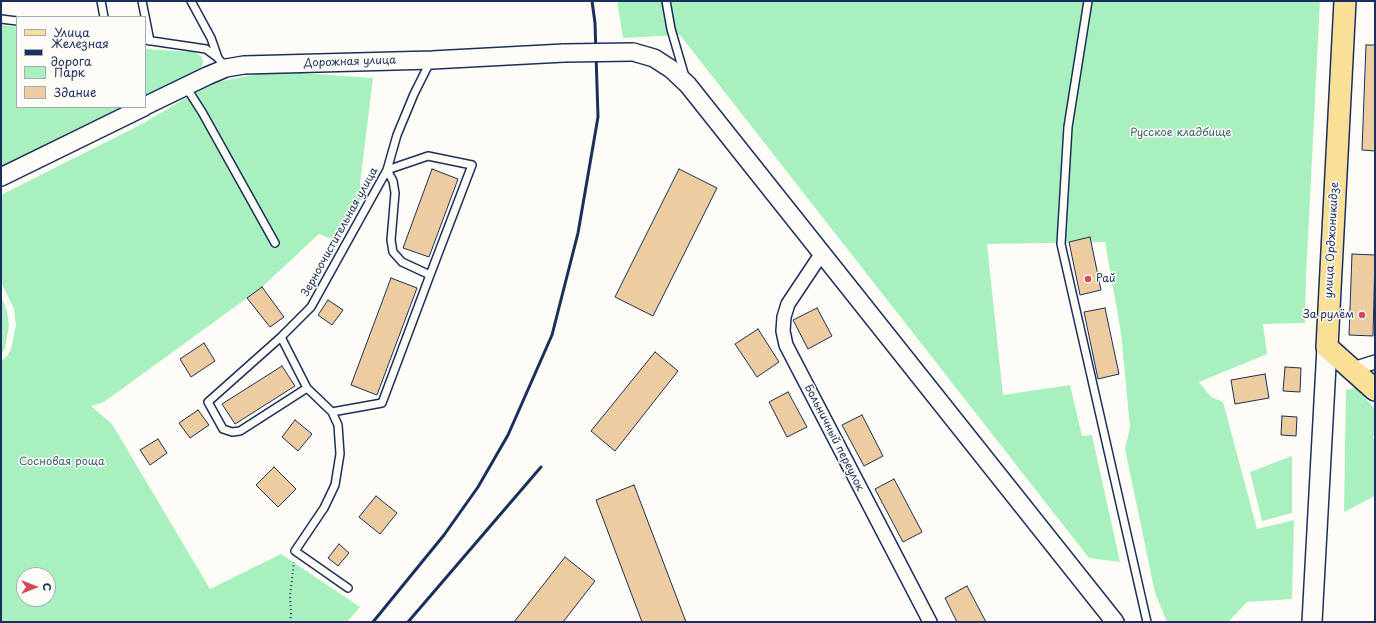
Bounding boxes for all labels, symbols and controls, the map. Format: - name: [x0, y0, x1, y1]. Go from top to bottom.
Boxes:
- legend: [16, 16, 146, 108]
- text: Улица: [54, 23, 90, 41]
- text: Железная дорога: [51, 34, 109, 70]
- street label: Дорожная улица: [304, 54, 396, 70]
- text: Парк: [54, 63, 85, 81]
- text: Здание: [54, 83, 96, 101]
- park label: Русское кладбище: [1130, 126, 1232, 140]
- street label: Зерноочистительная улица: [299, 165, 381, 299]
- street label: улица Орджоникидзе: [1322, 181, 1342, 299]
- place label: Рай: [1096, 272, 1115, 286]
- marker: Рай: [1083, 274, 1093, 284]
- place label: За рулём: [1303, 308, 1354, 322]
- marker: За рулём: [1357, 310, 1367, 320]
- street label: Больничный переулок: [801, 382, 867, 494]
- park label: Сосновая роща: [19, 455, 105, 469]
- north arrow: [16, 567, 56, 607]
- text: С: [39, 583, 56, 591]

